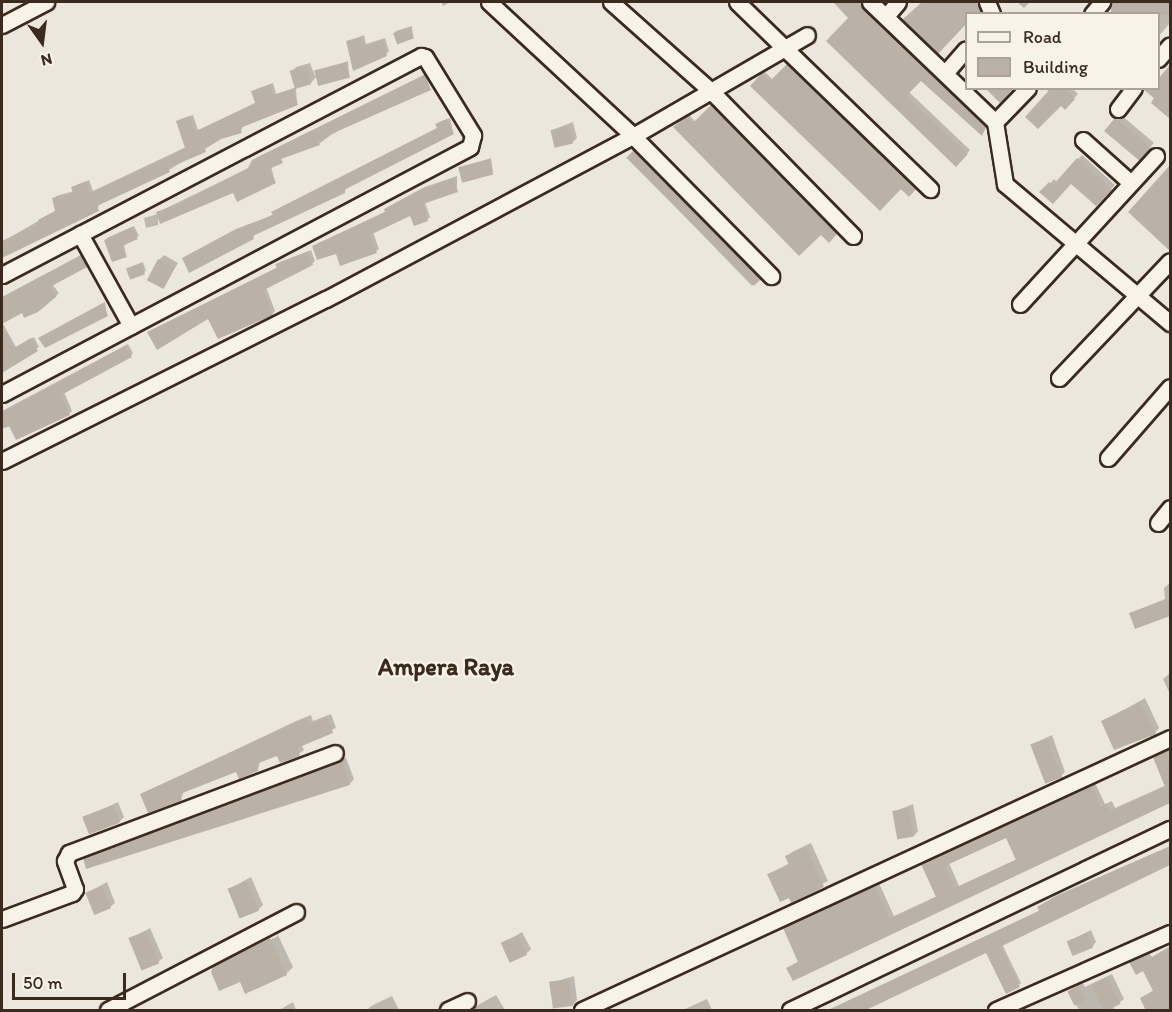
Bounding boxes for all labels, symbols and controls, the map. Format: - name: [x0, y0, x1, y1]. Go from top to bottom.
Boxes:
- north arrow: [12, 12, 72, 72]
- legend: [965, 12, 1160, 90]
- text: Road: [1023, 26, 1062, 48]
- text: N: [39, 49, 54, 70]
- text: Building: [1023, 56, 1088, 78]
- district label: Ampera Raya: [378, 653, 514, 681]
- scale bar: [15, 961, 129, 999]
- text: 50 m: [23, 972, 63, 994]

